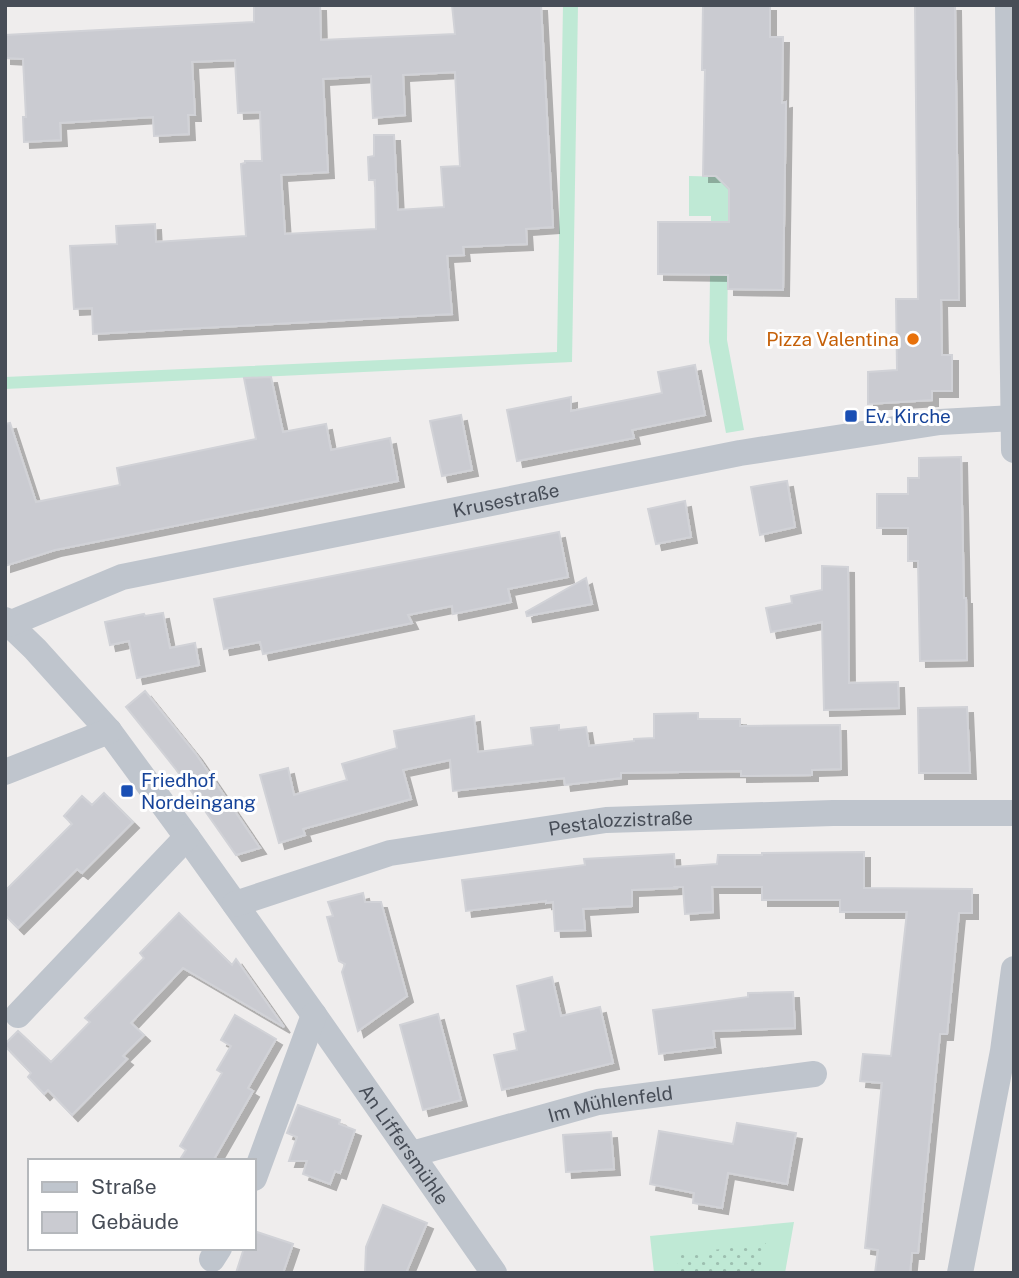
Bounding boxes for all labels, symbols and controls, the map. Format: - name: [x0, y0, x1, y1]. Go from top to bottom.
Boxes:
- place label: Pizza Valentina: [766, 328, 899, 350]
- marker: Pizza Valentina: [905, 331, 921, 347]
- place label: Ev. Kirche: [865, 405, 951, 427]
- marker: Ev. Kirche: [843, 408, 859, 424]
- street label: Krusestraße: [451, 479, 561, 521]
- place label: Friedhof Nordeingang: [141, 769, 256, 813]
- marker: Friedhof Nordeingang: [119, 783, 135, 799]
- street label: Pestalozzistraße: [547, 806, 693, 840]
- street label: An Liffersmühle: [355, 1080, 454, 1209]
- street label: Im Mühlenfeld: [545, 1081, 674, 1126]
- legend: [28, 1159, 256, 1250]
- text: Straße: [91, 1174, 157, 1199]
- text: Gebäude: [91, 1209, 179, 1234]

